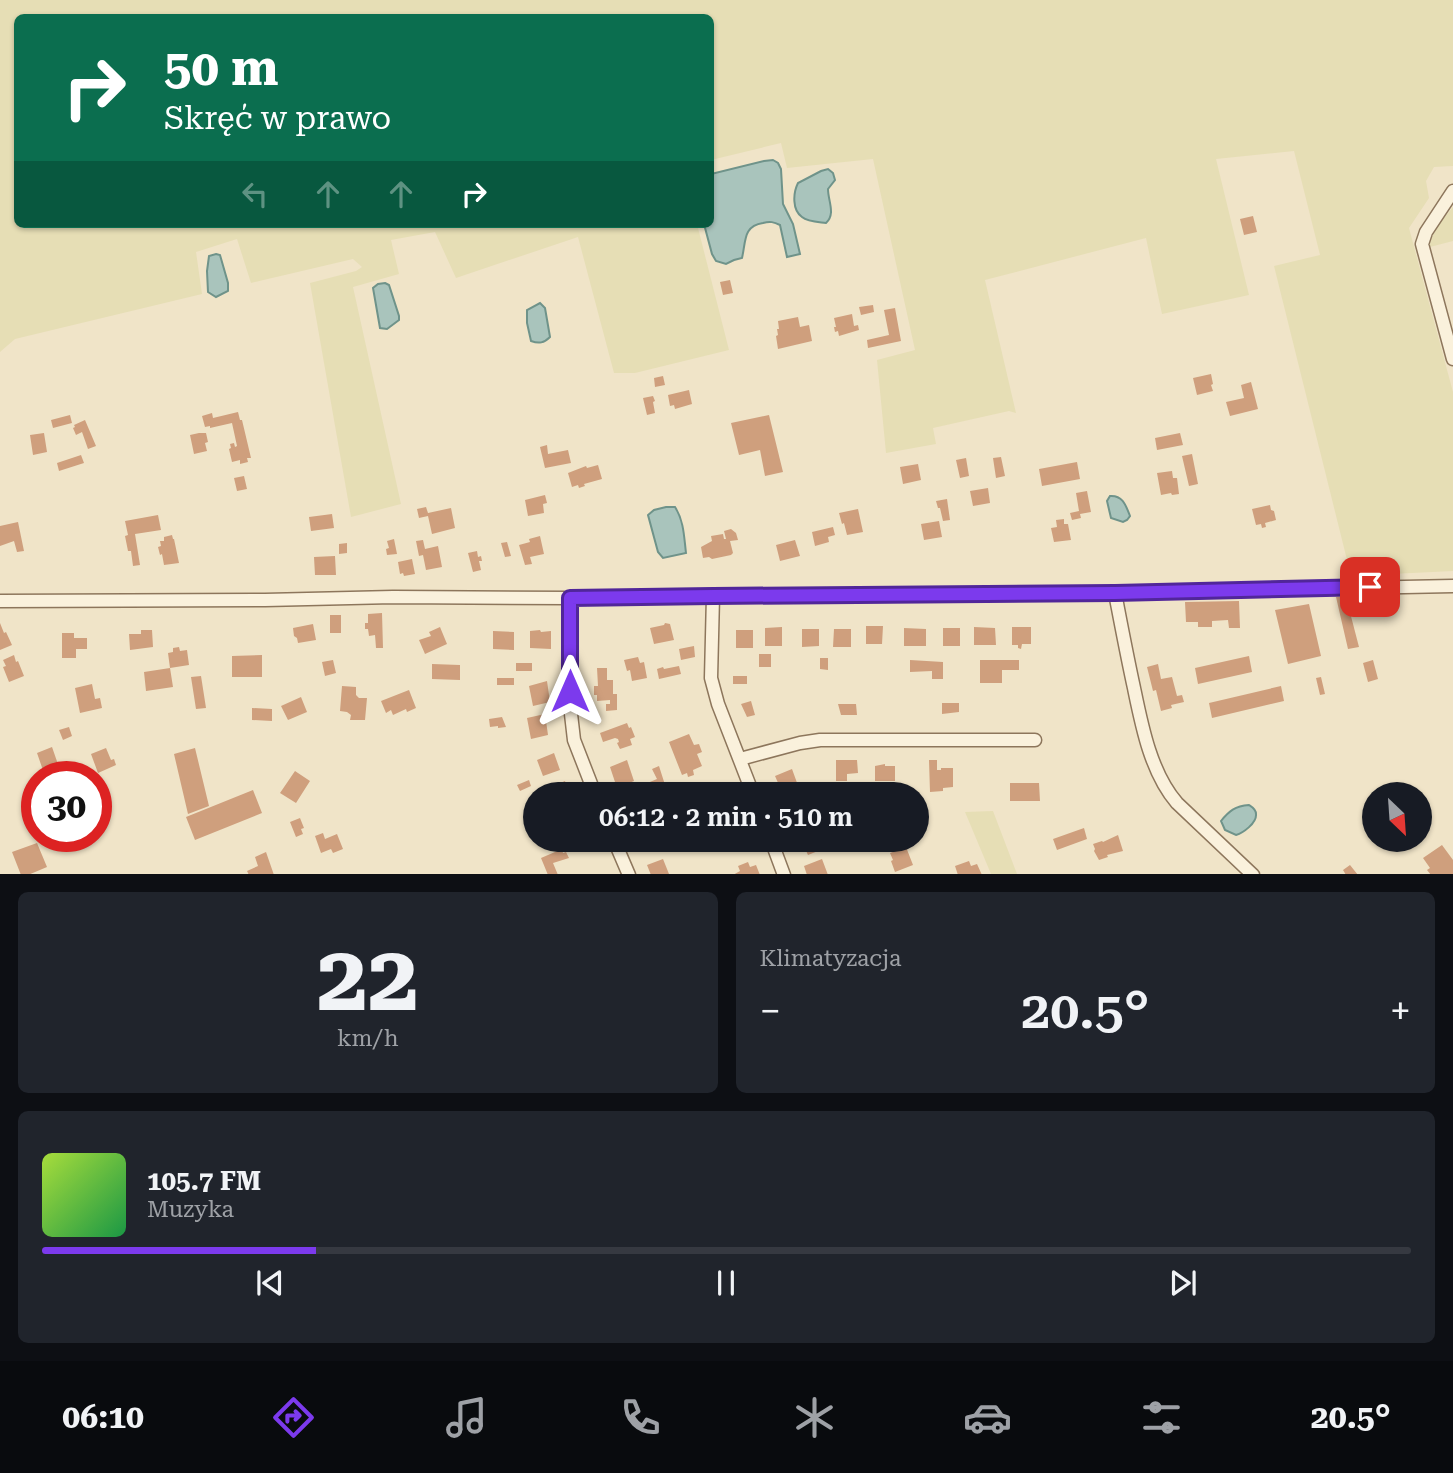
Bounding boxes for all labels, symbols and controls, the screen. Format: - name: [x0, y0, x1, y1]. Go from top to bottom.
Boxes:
- text: 50 m: [164, 40, 279, 97]
- icon: right: [49, 42, 140, 133]
- text: Skręć w prawo: [164, 99, 391, 137]
- icon: left: [236, 175, 274, 213]
- icon: ahead: [309, 175, 347, 213]
- icon: ahead: [382, 175, 420, 213]
- icon: right: [455, 175, 493, 213]
- pin: [1340, 557, 1400, 617]
- icon: arrive: [1351, 568, 1389, 606]
- position arrow: [533, 654, 607, 728]
- speed limit sign: 30: [21, 761, 112, 852]
- north arrow: [1362, 782, 1432, 852]
- map controls: [1362, 782, 1432, 852]
- text: 06:12 · 2 min · 510 m: [599, 802, 853, 832]
- text: 22: [317, 926, 419, 1032]
- text: Klimatyzacja: [760, 945, 901, 972]
- text: 20.5°: [1021, 980, 1149, 1041]
- text: −: [760, 989, 781, 1033]
- text: +: [1390, 989, 1411, 1033]
- text: km/h: [337, 1025, 399, 1052]
- text: 105.7 FM: [147, 1166, 261, 1196]
- text: Muzyka: [147, 1196, 234, 1223]
- icon: previous: [251, 1264, 289, 1302]
- icon: pause: [707, 1264, 745, 1302]
- icon: next: [1164, 1264, 1202, 1302]
- icon: directions: [269, 1393, 318, 1442]
- icon: music: [442, 1393, 491, 1442]
- icon: phone: [616, 1393, 665, 1442]
- icon: climate: [790, 1393, 839, 1442]
- icon: car: [963, 1393, 1012, 1442]
- icon: filters: [1137, 1393, 1186, 1442]
- text: 06:10: [62, 1398, 144, 1436]
- text: 20.5°: [1311, 1398, 1391, 1436]

